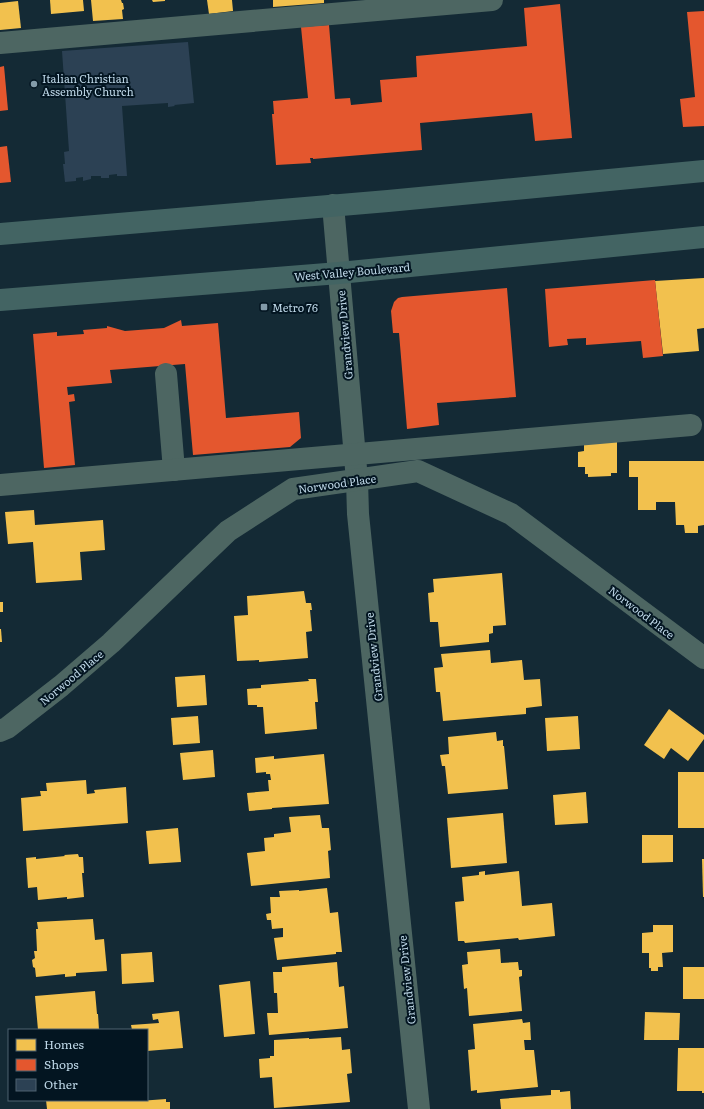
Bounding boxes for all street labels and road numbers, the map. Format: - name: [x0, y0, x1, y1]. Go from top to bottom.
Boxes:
- street label: West Valley Boulevard: [293, 258, 411, 284]
- street label: Grandview Drive: [332, 290, 356, 380]
- street label: Norwood Place: [297, 470, 377, 496]
- street label: Norwood Place: [606, 582, 678, 642]
- street label: Grandview Drive: [360, 612, 386, 702]
- street label: Norwood Place: [36, 645, 106, 708]
- street label: Grandview Drive: [393, 935, 419, 1025]

